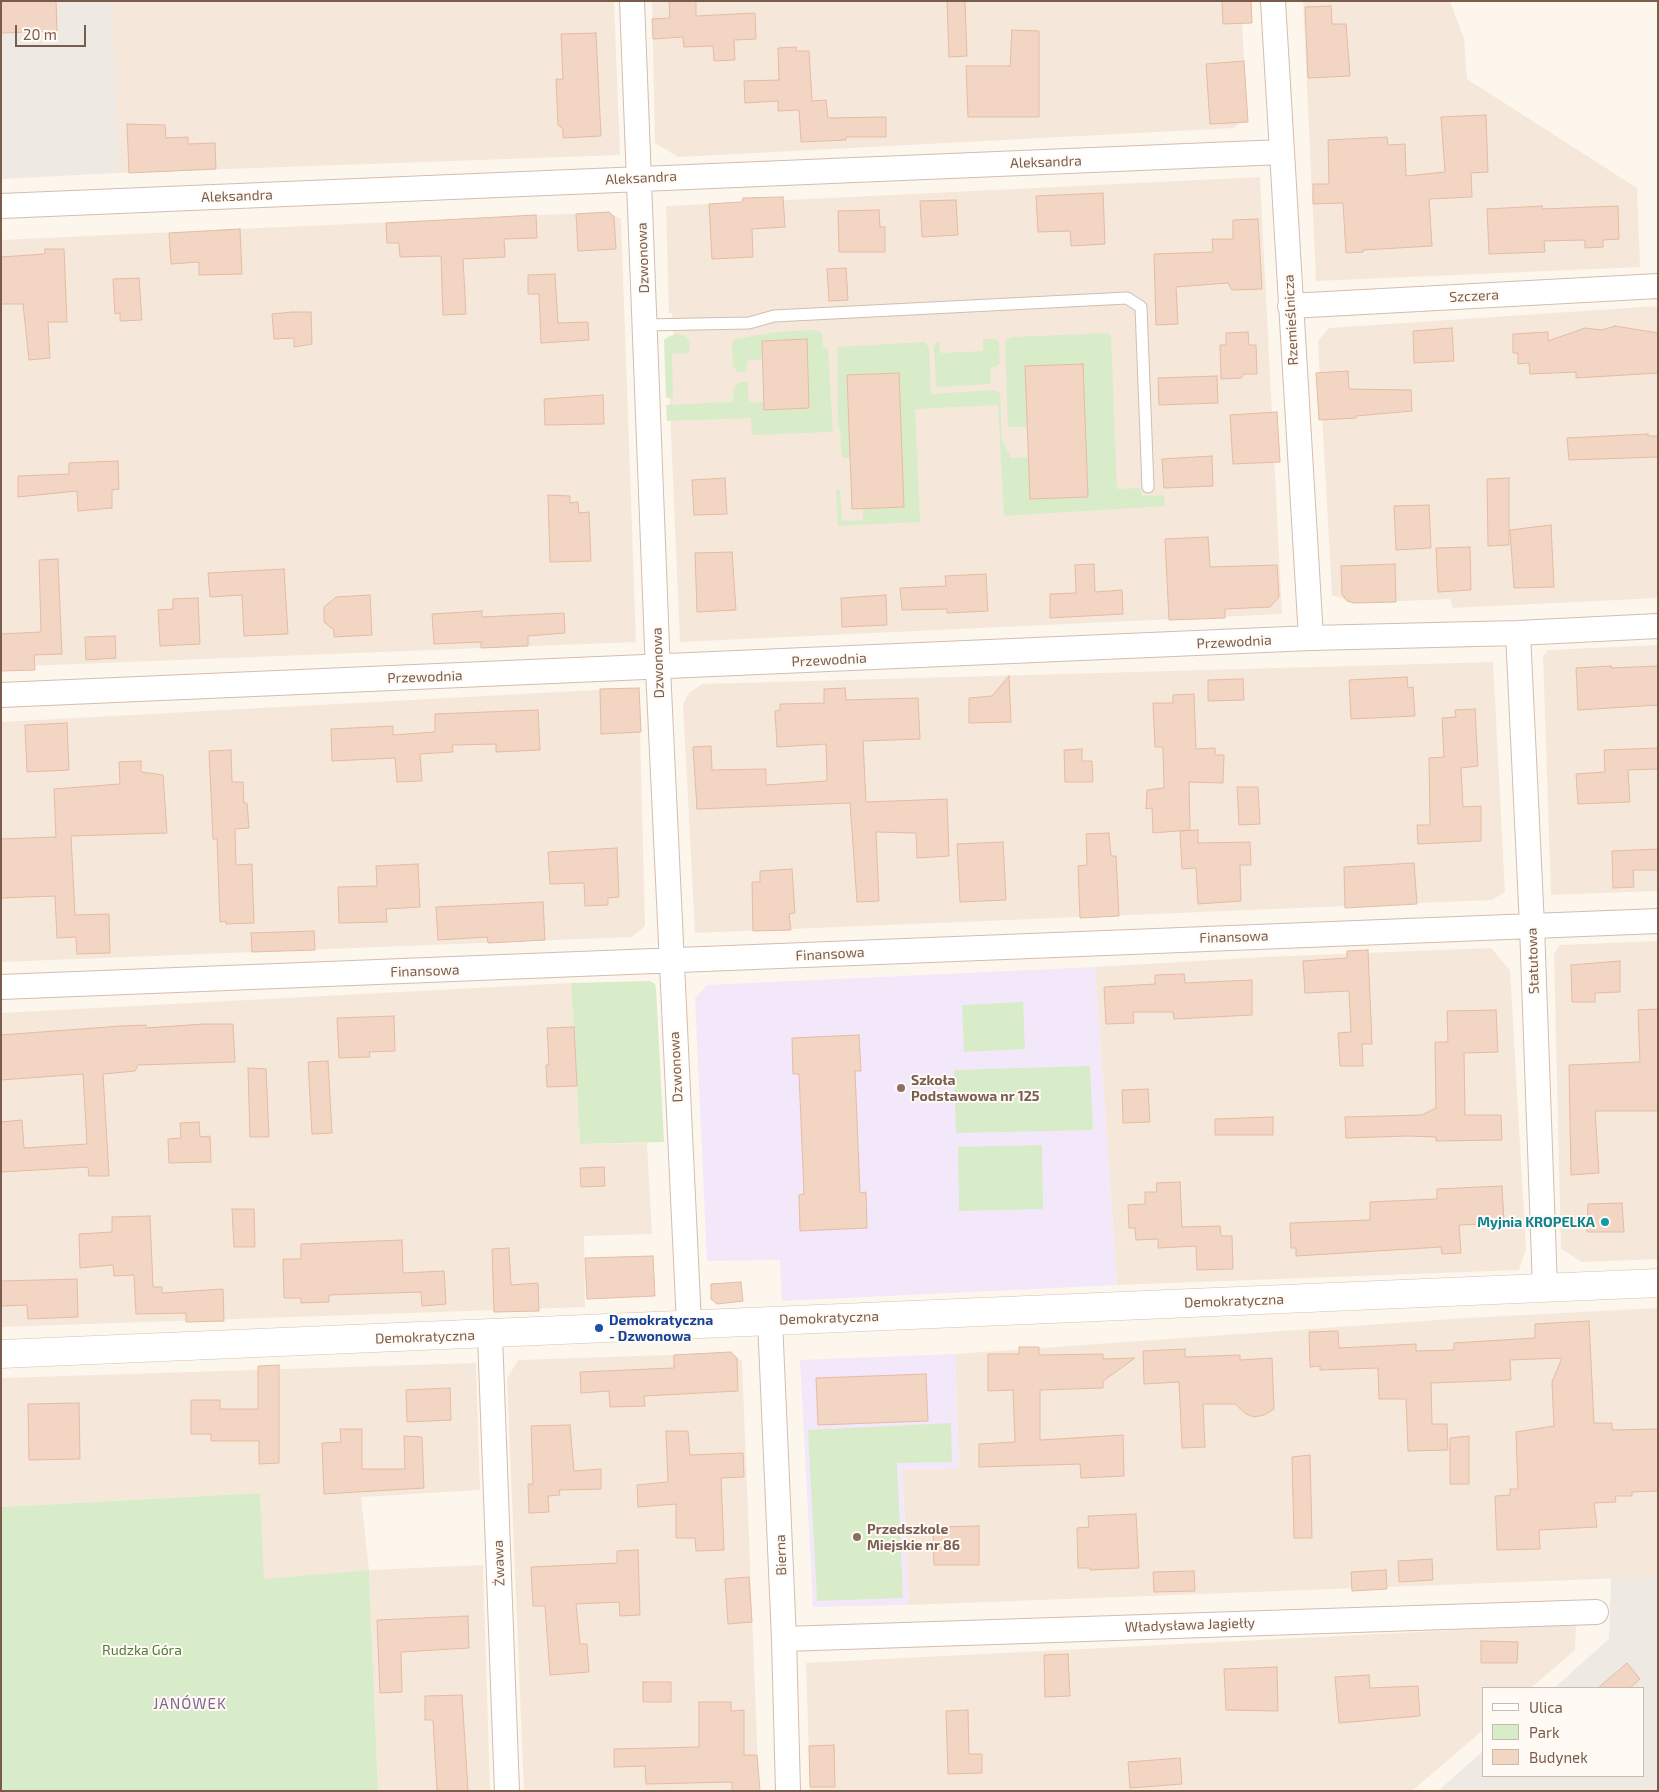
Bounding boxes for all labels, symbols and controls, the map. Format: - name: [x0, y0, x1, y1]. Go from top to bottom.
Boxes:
- scale bar: [18, 15, 89, 47]
- text: 20 m: [23, 25, 57, 43]
- street label: Aleksandra: [1010, 152, 1082, 172]
- street label: Aleksandra: [605, 168, 677, 188]
- street label: Aleksandra: [201, 186, 273, 206]
- street label: Dzwonowa: [633, 222, 653, 294]
- street label: Rzemieślnicza: [1280, 274, 1302, 366]
- street label: Szczera: [1449, 286, 1499, 306]
- street label: Dzwonowa: [648, 627, 668, 699]
- street label: Przewodnia: [1196, 632, 1272, 652]
- street label: Przewodnia: [791, 650, 867, 670]
- street label: Przewodnia: [387, 667, 463, 687]
- street label: Finansowa: [1199, 927, 1269, 947]
- street label: Statutowa: [1523, 927, 1543, 995]
- street label: Finansowa: [795, 944, 865, 964]
- street label: Finansowa: [390, 961, 460, 981]
- street label: Dzwonowa: [666, 1031, 686, 1103]
- place label: Szkoła Podstawowa nr 125: [911, 1072, 1040, 1104]
- marker: Szkoła Podstawowa nr 125: [895, 1082, 907, 1094]
- place label: Myjnia KROPELKA: [1477, 1214, 1595, 1230]
- marker: Myjnia KROPELKA: [1599, 1216, 1611, 1228]
- street label: Demokratyczna: [1184, 1291, 1284, 1311]
- street label: Demokratyczna: [779, 1308, 879, 1328]
- place label: Demokratyczna - Dzwonowa: [609, 1312, 713, 1344]
- marker: Demokratyczna - Dzwonowa: [593, 1322, 605, 1334]
- street label: Demokratyczna: [375, 1327, 475, 1347]
- place label: Przedszkole Miejskie nr 86: [867, 1521, 960, 1554]
- marker: Przedszkole Miejskie nr 86: [851, 1531, 863, 1543]
- street label: Bierna: [772, 1534, 790, 1576]
- street label: Żwawa: [490, 1540, 508, 1586]
- street label: Władysława Jagiełły: [1125, 1614, 1255, 1636]
- park label: Rudzka Góra: [102, 1642, 182, 1658]
- legend: [1482, 1687, 1644, 1777]
- district label: JANÓWEK: [152, 1695, 228, 1713]
- text: Ulica: [1529, 1698, 1563, 1716]
- text: Park: [1529, 1723, 1560, 1741]
- text: Budynek: [1529, 1748, 1588, 1766]

